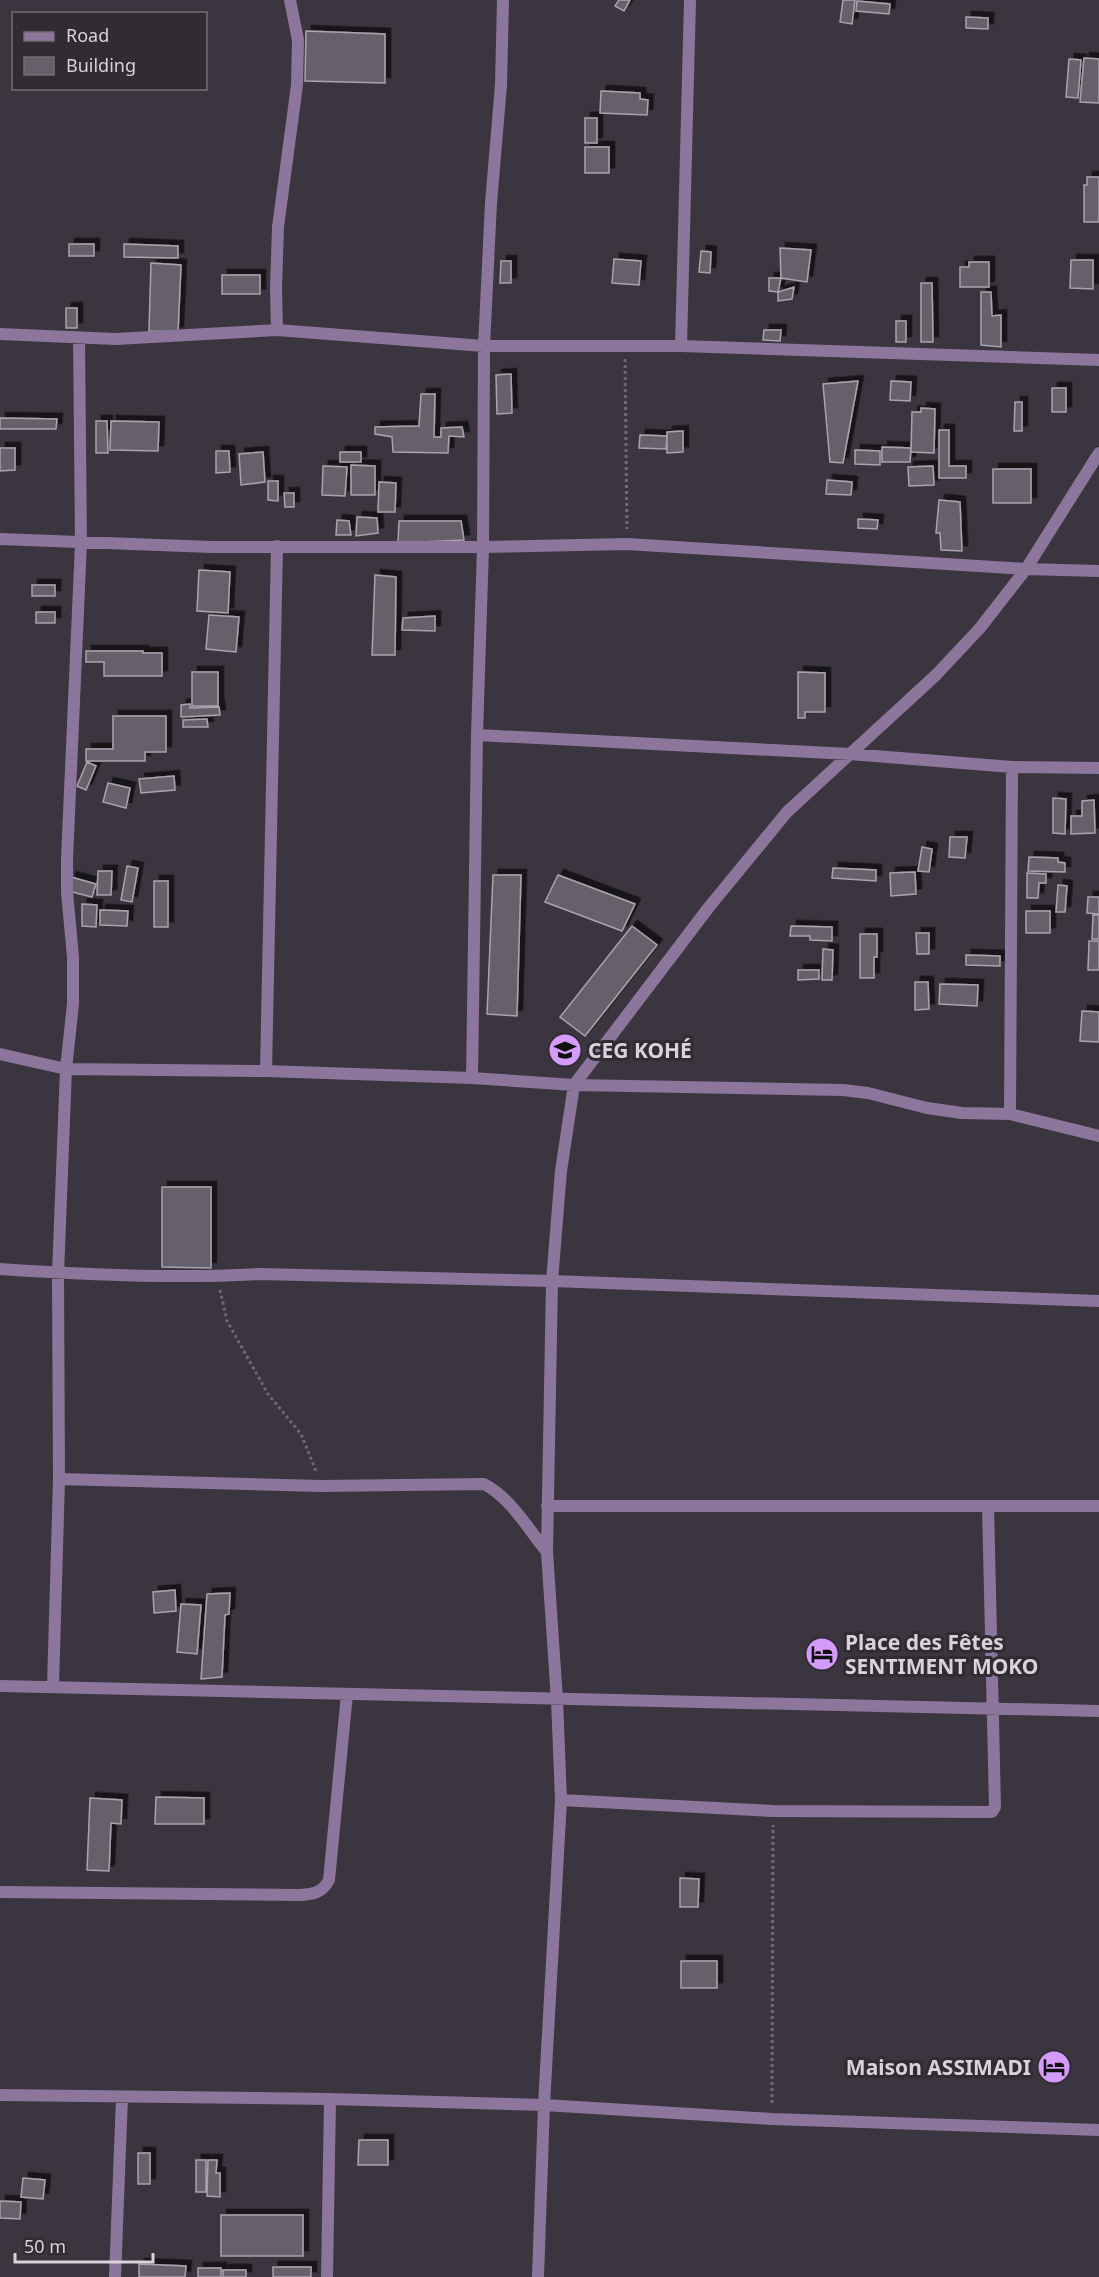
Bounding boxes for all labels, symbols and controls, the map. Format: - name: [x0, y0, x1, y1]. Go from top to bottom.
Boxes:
- legend: [12, 12, 207, 90]
- text: Road: [66, 23, 109, 47]
- text: Building: [66, 53, 136, 77]
- school or university icon: CEG KOHÉ: [547, 1032, 583, 1068]
- place label: CEG KOHÉ: [588, 1036, 692, 1064]
- place label: Place des Fêtes SENTIMENT MOKO: [845, 1628, 1038, 1680]
- hotel icon: Place des Fêtes SENTIMENT MOKO: [804, 1636, 840, 1672]
- hotel icon: Maison ASSIMADI: [1036, 2049, 1072, 2085]
- place label: Maison ASSIMADI: [846, 2053, 1031, 2081]
- scale bar: [15, 2226, 153, 2264]
- text: 50 m: [24, 2234, 66, 2258]

